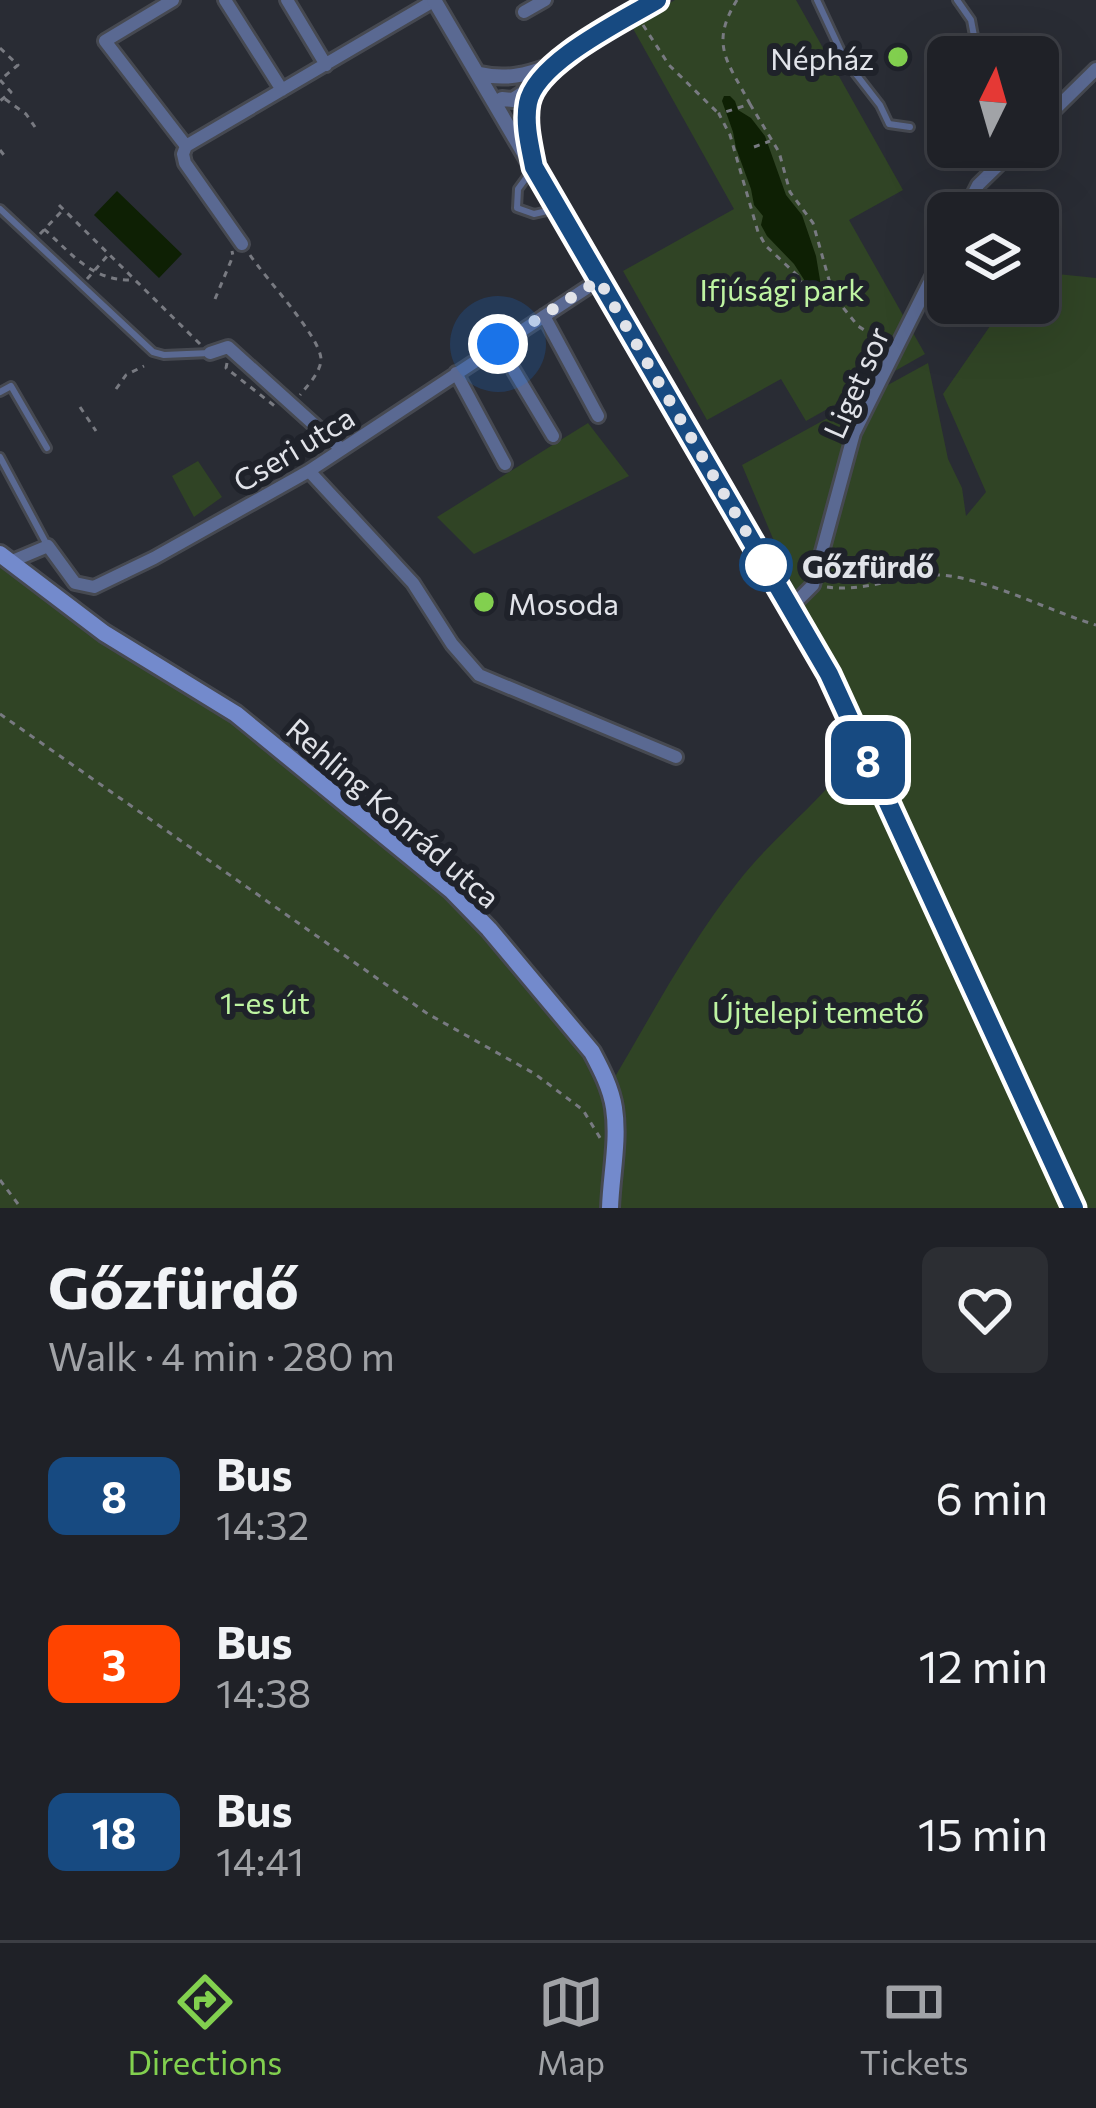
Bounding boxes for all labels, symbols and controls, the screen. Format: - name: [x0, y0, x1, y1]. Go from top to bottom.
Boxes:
- north arrow: [927, 36, 1059, 168]
- map controls: [927, 36, 1059, 324]
- place label: Népház: [770, 39, 874, 76]
- marker: Népház: [885, 44, 911, 70]
- button: layers: [927, 192, 1059, 324]
- park label: Ifjúsági park: [699, 270, 865, 307]
- your location: [468, 314, 528, 374]
- street label: Liget sor: [814, 321, 896, 443]
- street label: Cseri utca: [226, 397, 360, 499]
- marker: Gőzfürdő: [741, 540, 791, 590]
- place label: Gőzfürdő: [802, 547, 934, 584]
- place label: Mosoda: [508, 584, 619, 621]
- marker: Mosoda: [471, 589, 497, 615]
- street label: Rehling Konrád utca: [280, 709, 508, 915]
- line badge: 8: [829, 721, 907, 799]
- text: 8: [855, 734, 881, 786]
- park label: 1-es út: [220, 983, 310, 1020]
- park label: Újtelepi temető: [712, 992, 924, 1029]
- button: heart: [922, 1247, 1048, 1373]
- text: Gőzfürdő: [48, 1251, 299, 1321]
- text: Walk · 4 min · 280 m: [48, 1331, 395, 1379]
- text: Bus: [216, 1445, 292, 1500]
- text: 6 min: [935, 1469, 1048, 1524]
- text: 8: [101, 1470, 127, 1522]
- text: 14:32: [216, 1500, 309, 1548]
- text: Bus: [216, 1613, 292, 1668]
- text: 12 min: [919, 1637, 1048, 1692]
- text: 3: [102, 1638, 126, 1690]
- text: 14:38: [216, 1668, 311, 1716]
- text: Bus: [216, 1781, 292, 1836]
- text: 15 min: [918, 1805, 1048, 1860]
- text: 18: [92, 1806, 136, 1858]
- text: 14:41: [216, 1836, 304, 1884]
- tab: Directions: [127, 1969, 282, 2082]
- tab: Map: [537, 1969, 605, 2082]
- tab: Tickets: [860, 1969, 969, 2082]

